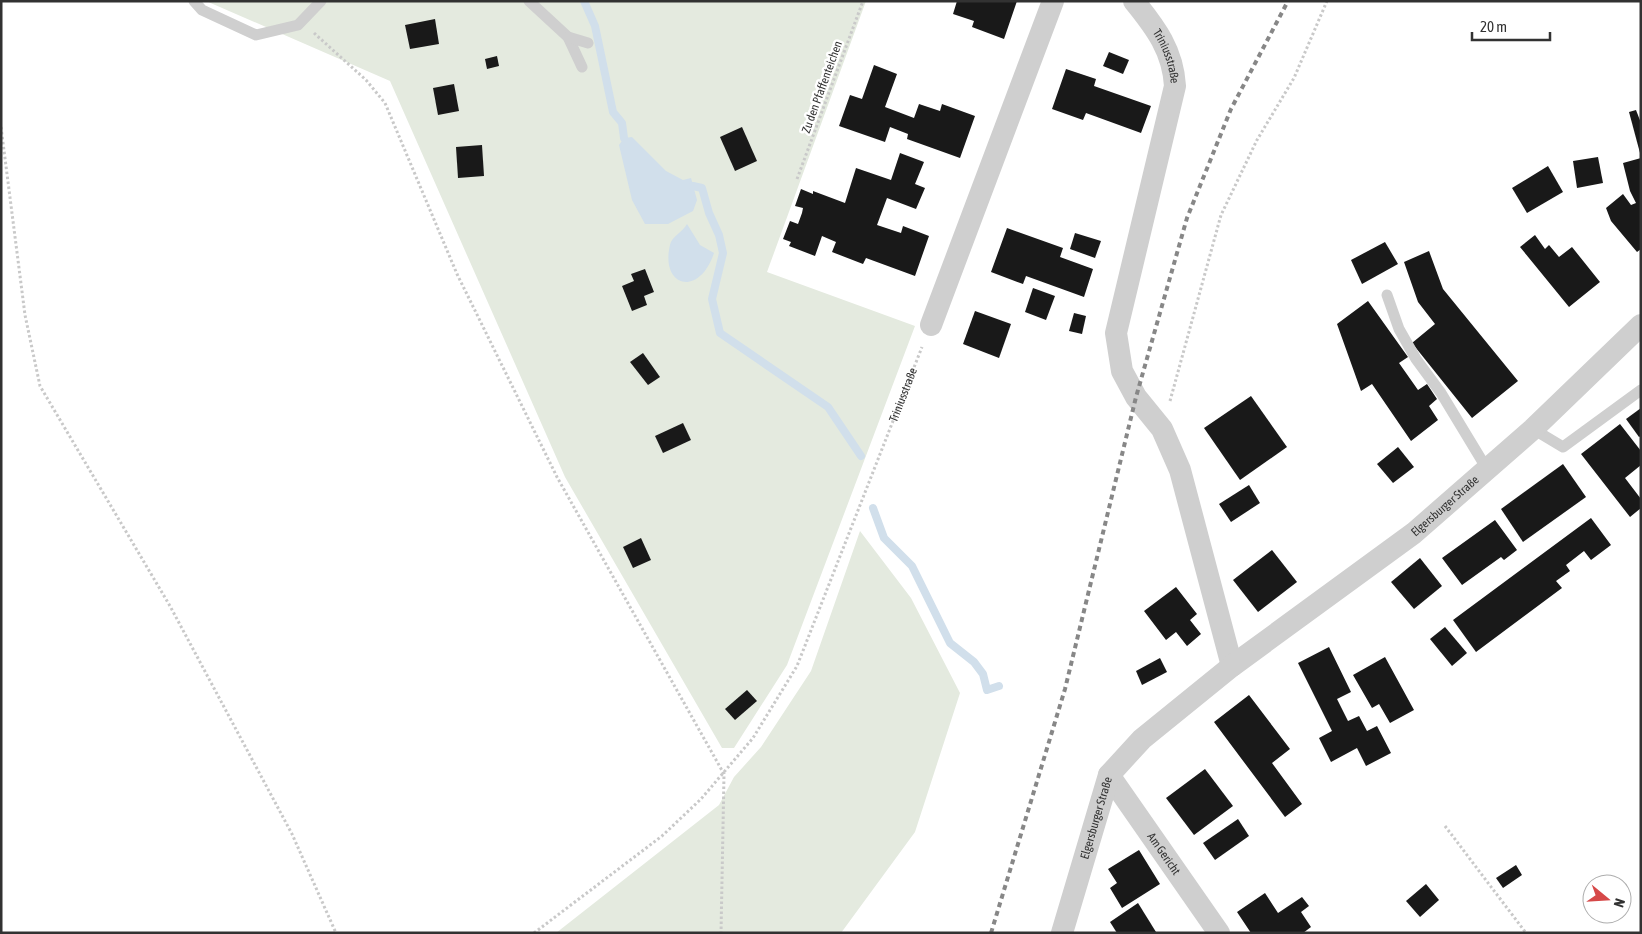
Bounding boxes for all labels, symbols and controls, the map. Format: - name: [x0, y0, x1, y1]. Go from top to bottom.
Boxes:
- scale bar: [1472, 10, 1550, 42]
- text: 20 m: [1480, 18, 1507, 35]
- street label: Triniusstraße: [1150, 26, 1182, 84]
- street label: Zu den Pfaffenteichen: [799, 39, 845, 135]
- street label: Triniusstraße: [886, 366, 920, 424]
- street label: Elgersburger Straße: [1408, 473, 1482, 539]
- street label: Elgersburger Straße: [1077, 775, 1115, 861]
- street label: Am Gericht: [1144, 830, 1184, 878]
- north arrow: [1582, 874, 1632, 924]
- text: N: [1610, 897, 1628, 909]

